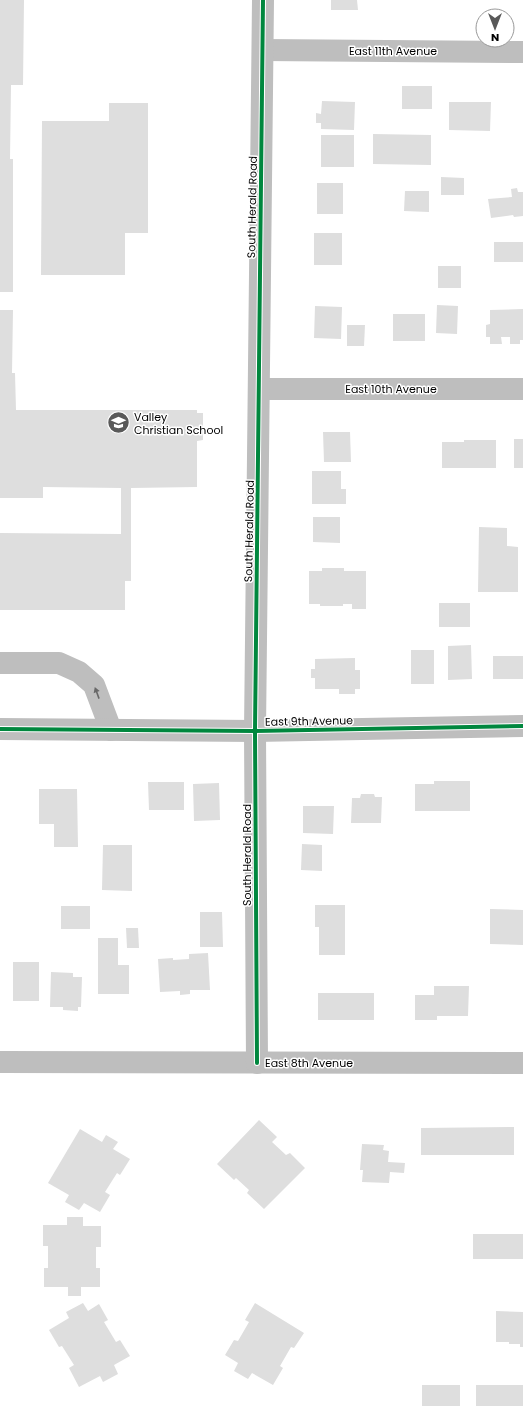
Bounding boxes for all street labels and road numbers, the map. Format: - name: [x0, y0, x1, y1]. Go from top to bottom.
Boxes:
- street label: East 11th Avenue: [349, 43, 437, 59]
- street label: South Herald Road: [243, 156, 261, 258]
- street label: East 10th Avenue: [345, 381, 437, 397]
- street label: South Herald Road: [240, 480, 258, 582]
- street label: East 9th Avenue: [265, 712, 353, 730]
- street label: South Herald Road: [239, 804, 255, 906]
- street label: East 8th Avenue: [265, 1055, 353, 1071]

